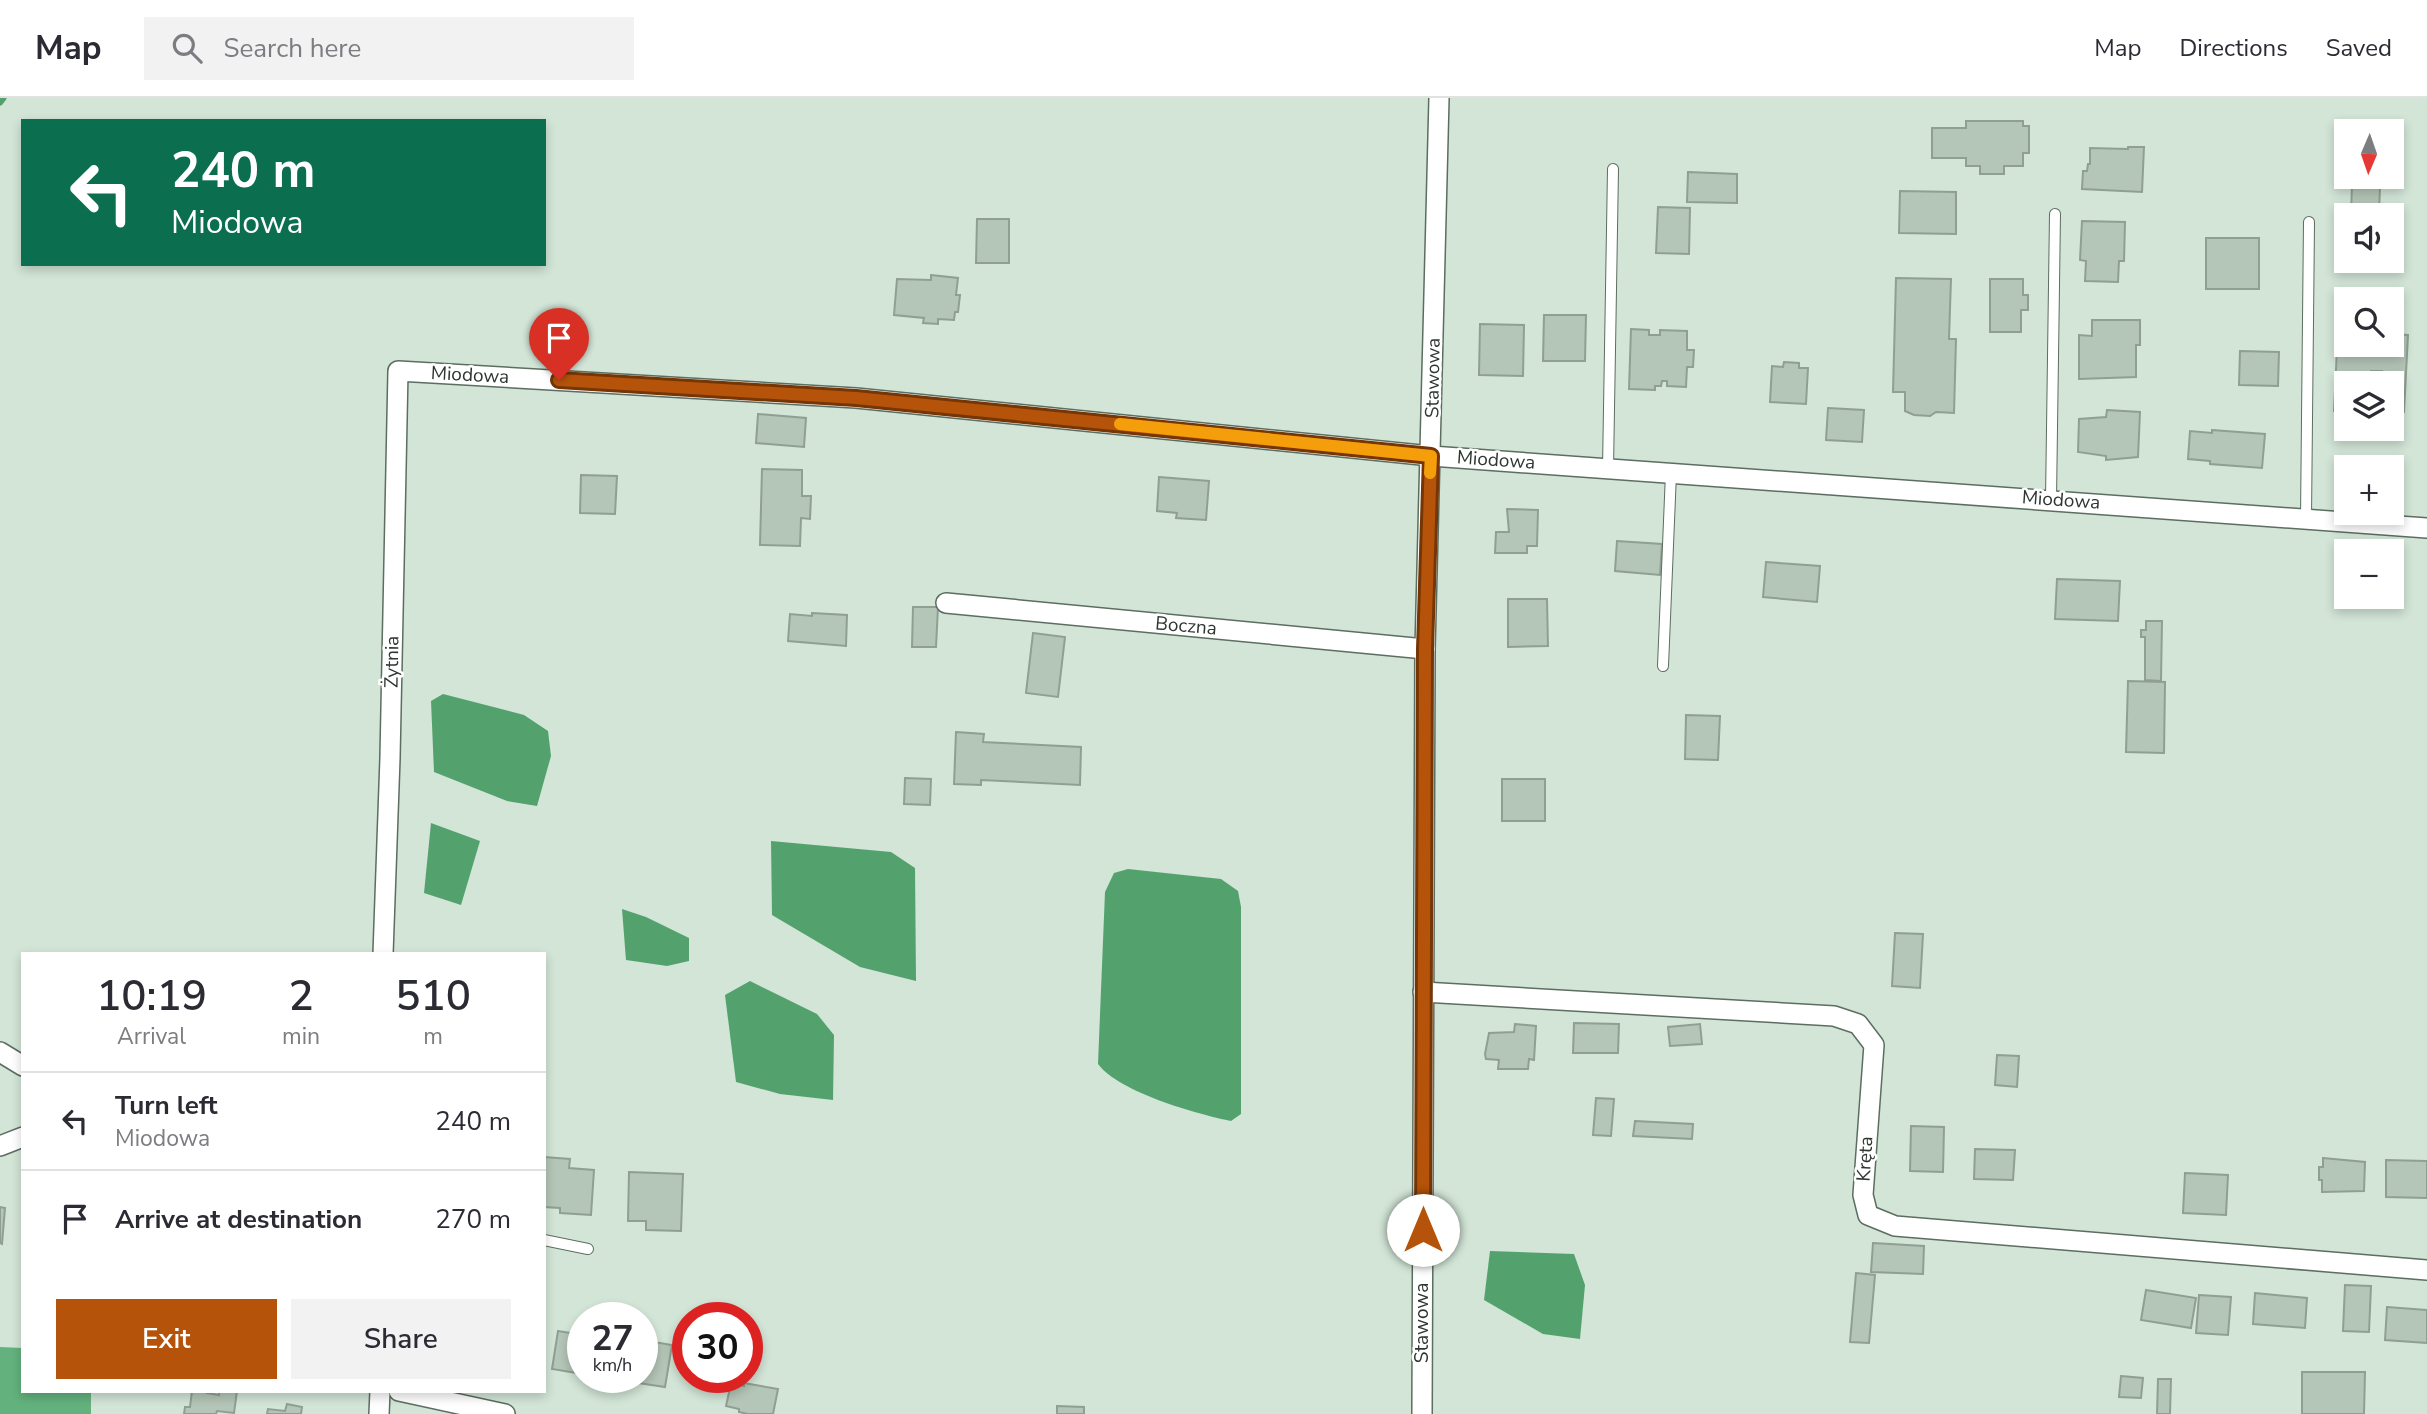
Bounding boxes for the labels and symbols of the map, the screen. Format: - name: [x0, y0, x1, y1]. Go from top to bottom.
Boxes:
- north arrow: [2334, 119, 2404, 189]
- pin: [529, 308, 589, 380]
- street label: Stawowa: [1419, 338, 1447, 418]
- street label: Miodowa: [430, 360, 510, 390]
- street label: Miodowa: [1456, 444, 1536, 476]
- street label: Miodowa: [2021, 484, 2101, 516]
- street label: Boczna: [1154, 610, 1218, 642]
- street label: Żytnia: [379, 636, 405, 688]
- street label: Kręta: [1850, 1135, 1880, 1183]
- position arrow: [1386, 1193, 1460, 1267]
- street label: Stawowa: [1409, 1283, 1435, 1363]
- speed limit sign: 30: [672, 1302, 763, 1393]

